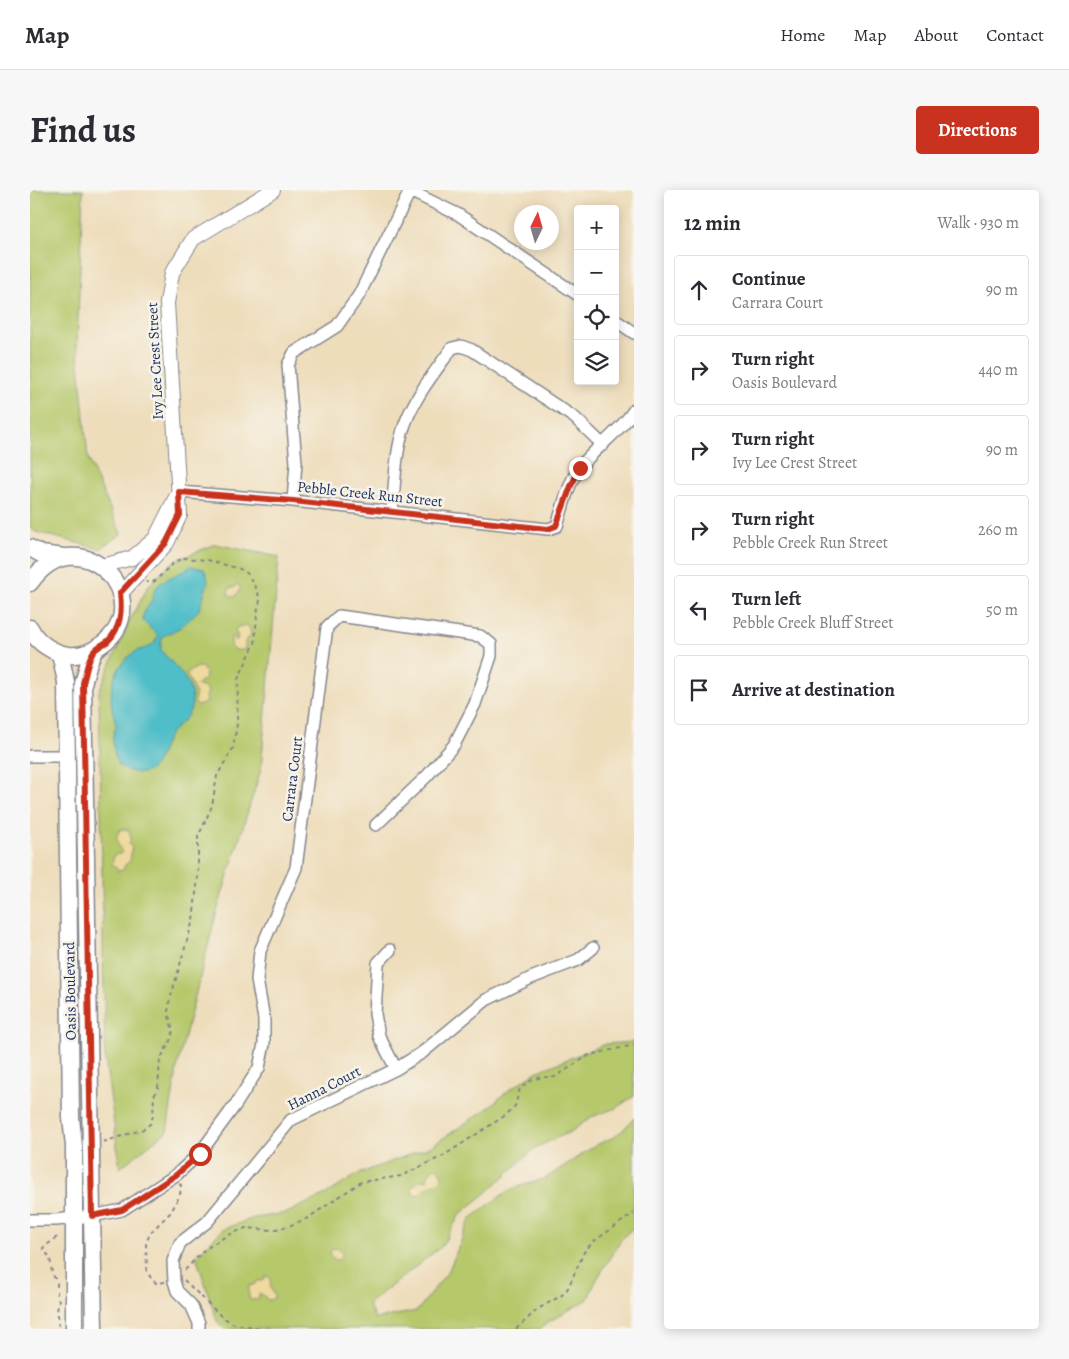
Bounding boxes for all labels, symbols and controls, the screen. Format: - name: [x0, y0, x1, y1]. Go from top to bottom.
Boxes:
- text: Map: [25, 19, 69, 51]
- text: Home: [780, 23, 825, 47]
- text: Map: [853, 23, 886, 47]
- text: About: [914, 23, 958, 47]
- text: Contact: [986, 23, 1044, 47]
- text: Find us: [30, 106, 136, 154]
- button: Directions: [916, 106, 1039, 154]
- north arrow: [514, 205, 559, 250]
- map controls: [574, 205, 619, 385]
- button: +: [574, 205, 619, 250]
- text: 12 min: [684, 209, 741, 237]
- text: Walk · 930 m: [938, 212, 1019, 234]
- button: −: [574, 250, 619, 295]
- text: Continue: [732, 266, 806, 292]
- icon: ahead: [685, 276, 713, 304]
- text: 90 m: [986, 279, 1018, 301]
- text: Carrara Court: [732, 292, 823, 314]
- button: locate: [574, 295, 619, 340]
- street label: Ivy Lee Crest Street: [142, 302, 168, 420]
- button: layers: [574, 340, 619, 385]
- text: Turn right: [732, 346, 814, 372]
- icon: right: [685, 356, 713, 384]
- text: 440 m: [978, 359, 1018, 381]
- text: Oasis Boulevard: [732, 372, 837, 394]
- text: Turn right: [732, 426, 814, 452]
- icon: right: [685, 436, 713, 464]
- text: 90 m: [986, 439, 1018, 461]
- text: Ivy Lee Crest Street: [732, 452, 857, 474]
- route end: [569, 457, 592, 480]
- street label: Pebble Creek Run Street: [296, 476, 444, 512]
- text: Turn right: [732, 506, 814, 532]
- icon: right: [685, 516, 713, 544]
- text: 260 m: [978, 519, 1018, 541]
- text: Pebble Creek Run Street: [732, 532, 888, 554]
- text: Turn left: [732, 586, 801, 612]
- icon: left: [685, 596, 713, 624]
- text: 50 m: [986, 599, 1018, 621]
- text: Pebble Creek Bluff Street: [732, 612, 894, 634]
- icon: arrive: [685, 676, 713, 704]
- text: Arrive at destination: [732, 677, 895, 703]
- street label: Carrara Court: [277, 735, 307, 823]
- street label: Oasis Boulevard: [59, 941, 81, 1040]
- street label: Hanna Court: [284, 1061, 364, 1115]
- route start: [189, 1143, 212, 1166]

